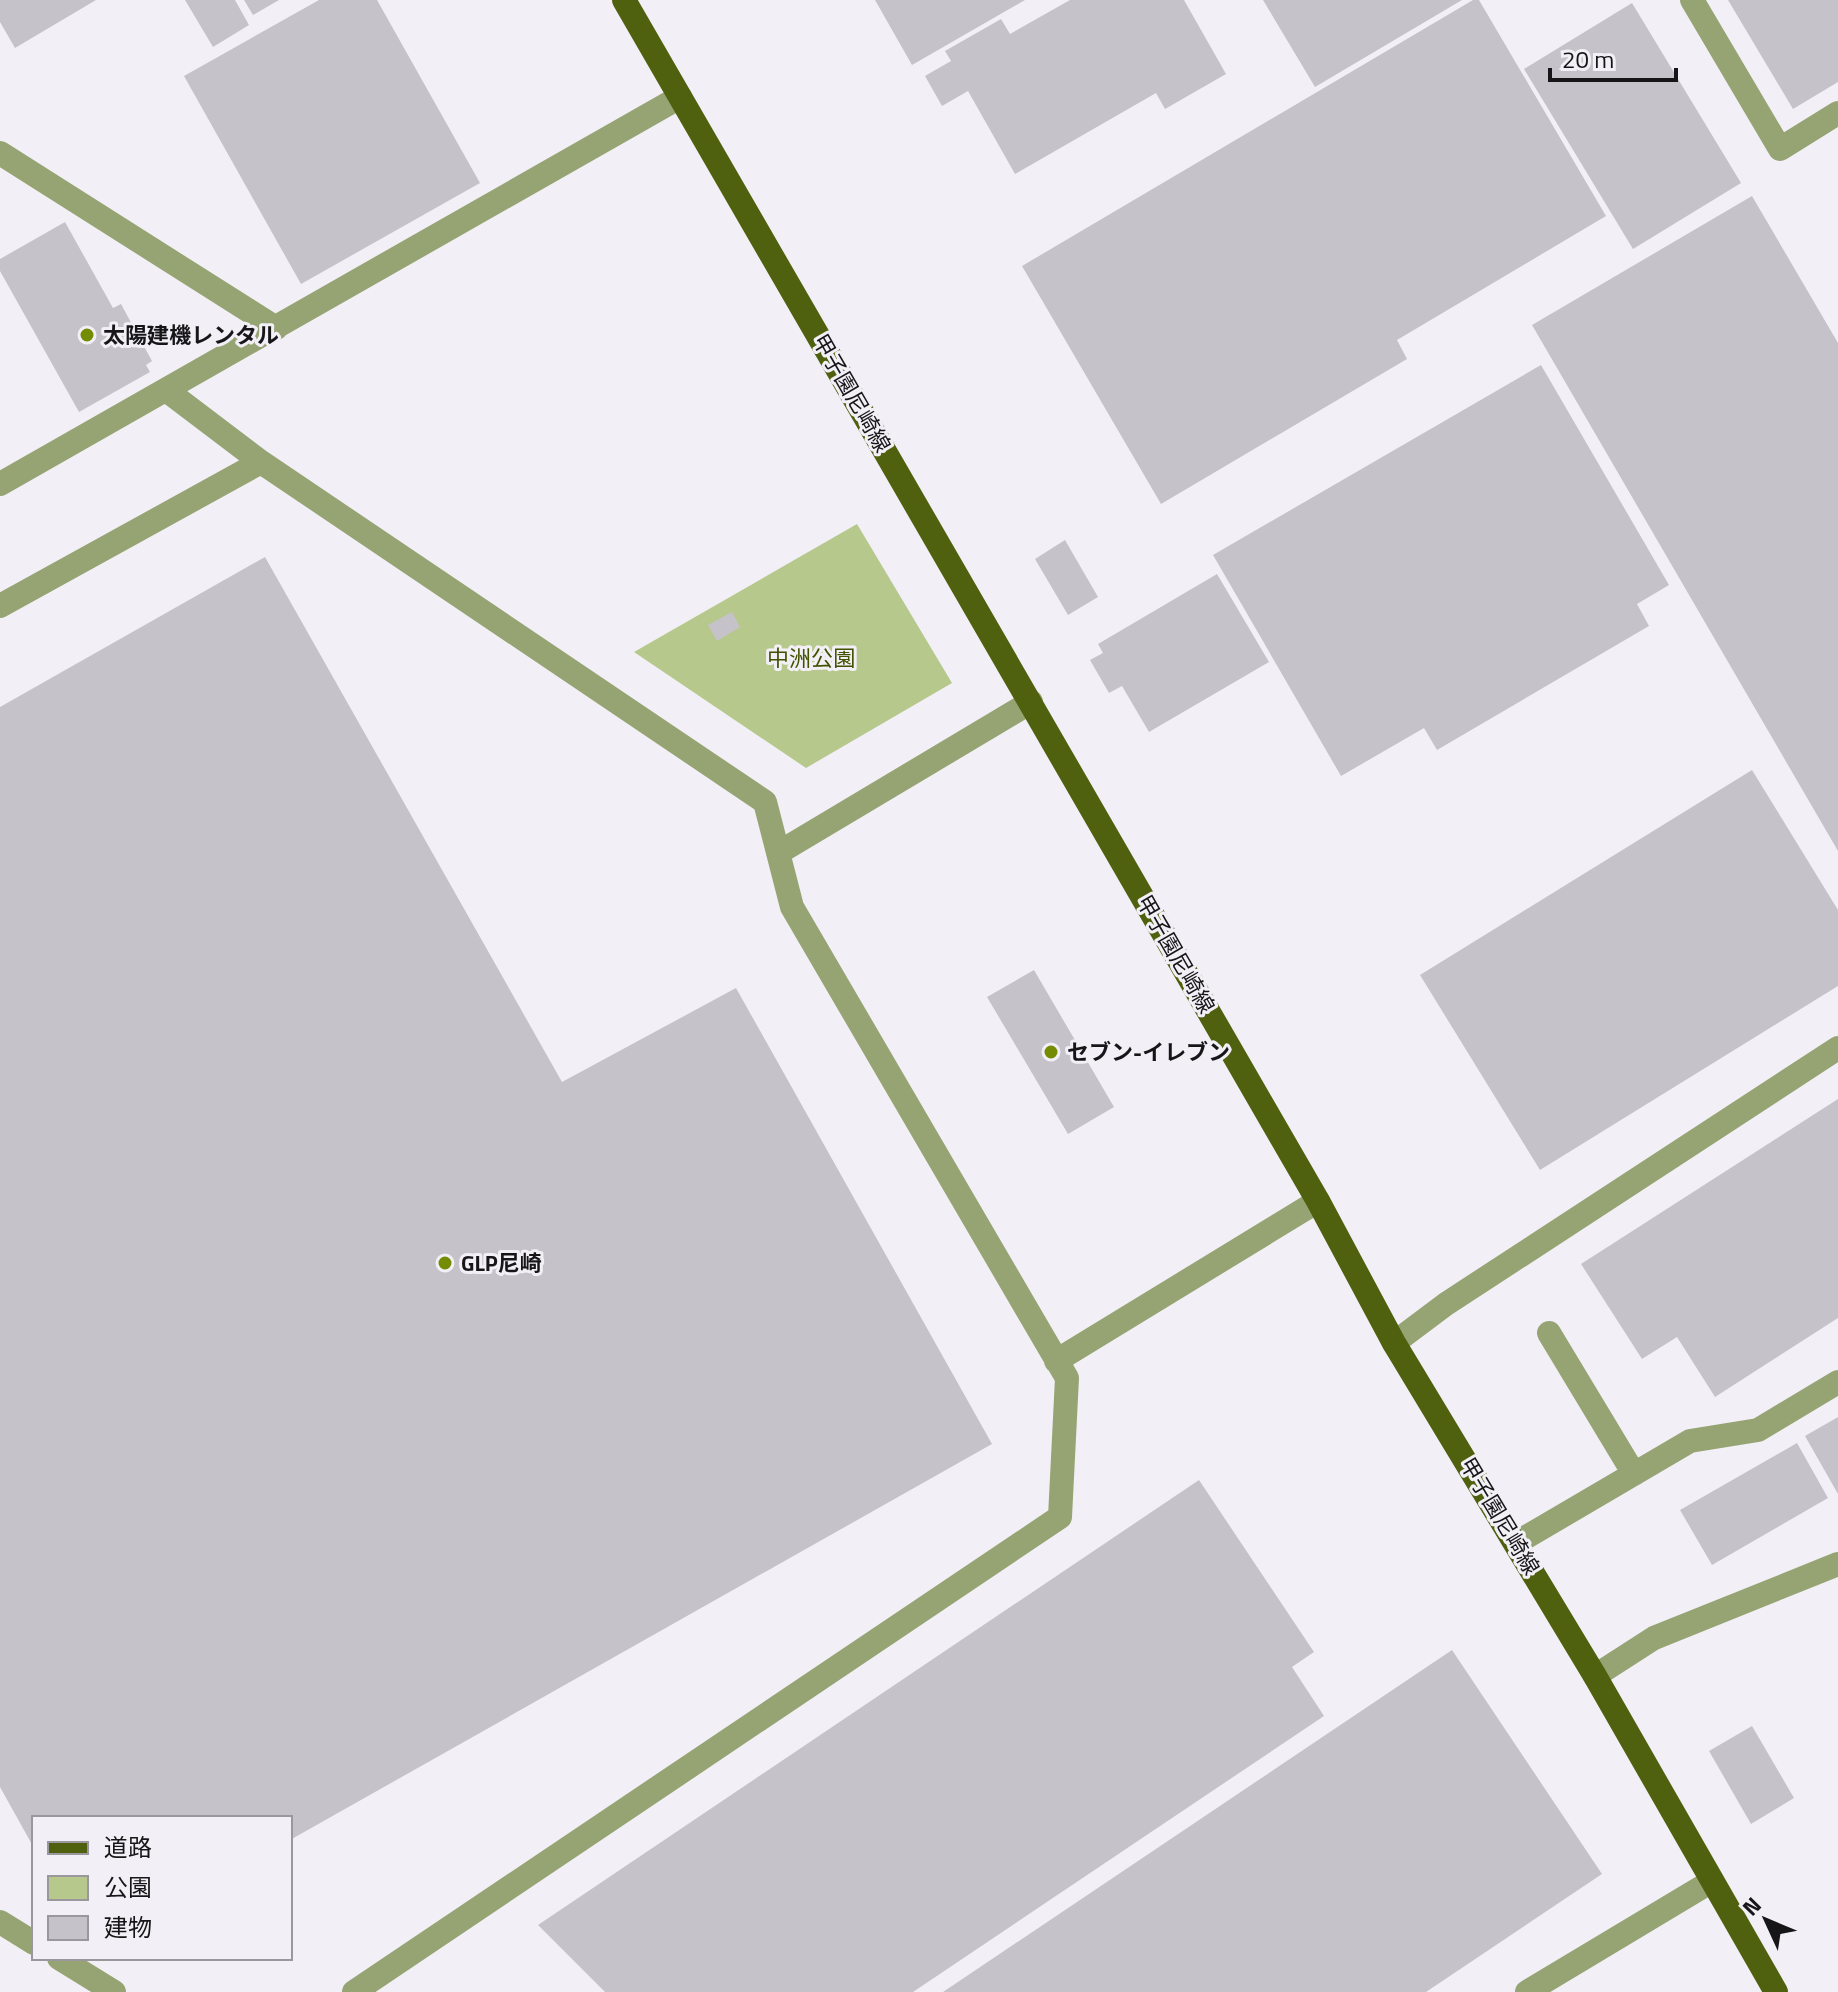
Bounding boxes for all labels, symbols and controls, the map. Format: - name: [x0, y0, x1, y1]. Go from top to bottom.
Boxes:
- scale bar: [1550, 32, 1676, 82]
- text: 20 m: [1562, 41, 1614, 77]
- place label: 太陽建機レンタル: [103, 318, 279, 352]
- marker: 太陽建機レンタル: [78, 326, 96, 344]
- street label: 甲子園尼崎線: [804, 327, 900, 459]
- park label: 中洲公園: [767, 641, 855, 675]
- street label: 甲子園尼崎線: [1128, 888, 1224, 1020]
- place label: セブン-イレブン: [1067, 1035, 1230, 1069]
- marker: セブン-イレブン: [1042, 1043, 1060, 1061]
- place label: GLP尼崎: [461, 1246, 542, 1280]
- marker: GLP尼崎: [436, 1254, 454, 1272]
- street label: 甲子園尼崎線: [1451, 1451, 1549, 1581]
- legend: [32, 1816, 292, 1960]
- text: 道路: [104, 1829, 152, 1865]
- text: 公園: [104, 1869, 152, 1905]
- north arrow: [1726, 1880, 1806, 1960]
- text: N: [1734, 1889, 1769, 1923]
- text: 建物: [104, 1909, 152, 1945]

